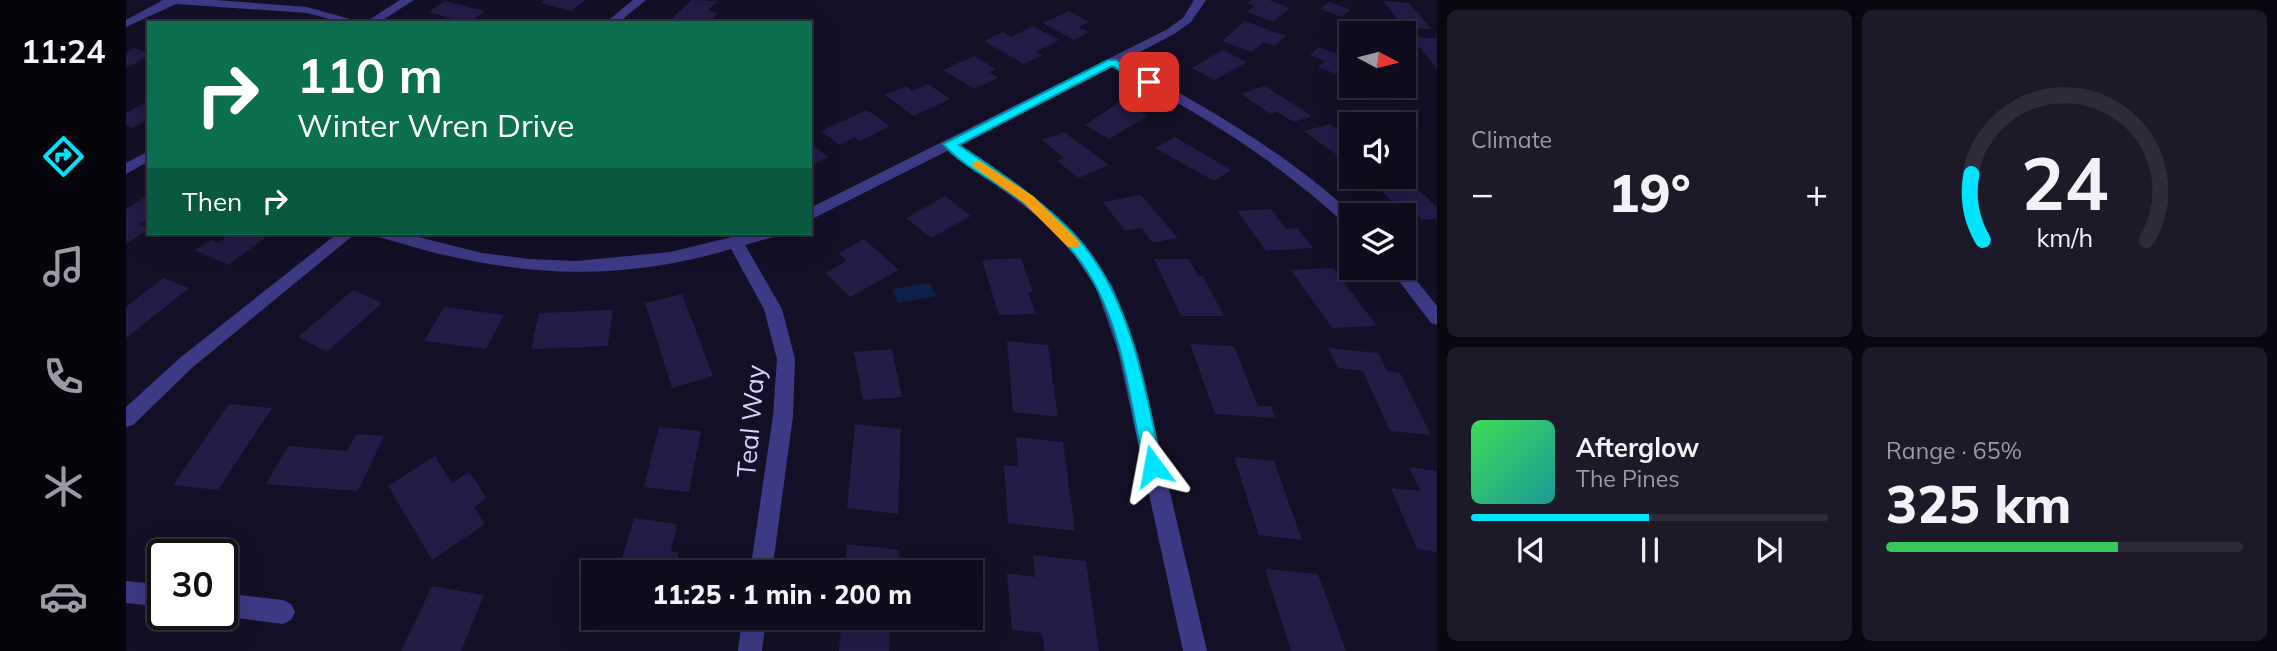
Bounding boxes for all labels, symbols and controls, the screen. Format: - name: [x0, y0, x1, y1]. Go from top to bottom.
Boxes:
- north arrow: [1339, 21, 1416, 98]
- map controls: [1339, 21, 1416, 280]
- text: 11:24: [21, 31, 105, 71]
- text: 110 m: [297, 44, 443, 105]
- icon: right: [182, 49, 273, 140]
- pin: [1119, 52, 1179, 112]
- icon: arrive: [1130, 63, 1168, 101]
- text: Winter Wren Drive: [297, 105, 574, 145]
- button: sound: [1339, 112, 1416, 189]
- text: Climate: [1471, 125, 1552, 154]
- icon: directions: [39, 132, 88, 181]
- text: 24: [2021, 137, 2108, 228]
- text: 19°: [1608, 160, 1691, 225]
- text: −: [1471, 169, 1494, 217]
- text: +: [1805, 169, 1828, 217]
- icon: right: [256, 182, 294, 220]
- text: Then: [182, 185, 242, 218]
- button: layers: [1339, 203, 1416, 280]
- text: km/h: [2036, 221, 2093, 252]
- icon: music: [39, 242, 88, 291]
- icon: phone: [39, 352, 88, 401]
- street label: Teal Way: [729, 363, 772, 479]
- position arrow: [1116, 429, 1190, 503]
- text: Afterglow: [1576, 431, 1699, 464]
- text: Range · 65%: [1886, 436, 2022, 465]
- icon: climate: [39, 462, 88, 511]
- text: The Pines: [1576, 464, 1680, 493]
- text: 325 km: [1886, 471, 2071, 536]
- icon: previous: [1512, 531, 1550, 569]
- icon: pause: [1631, 531, 1669, 569]
- icon: next: [1750, 531, 1788, 569]
- speed limit sign: 30: [147, 539, 238, 630]
- icon: car: [39, 572, 88, 621]
- text: 11:25 · 1 min · 200 m: [652, 578, 912, 611]

